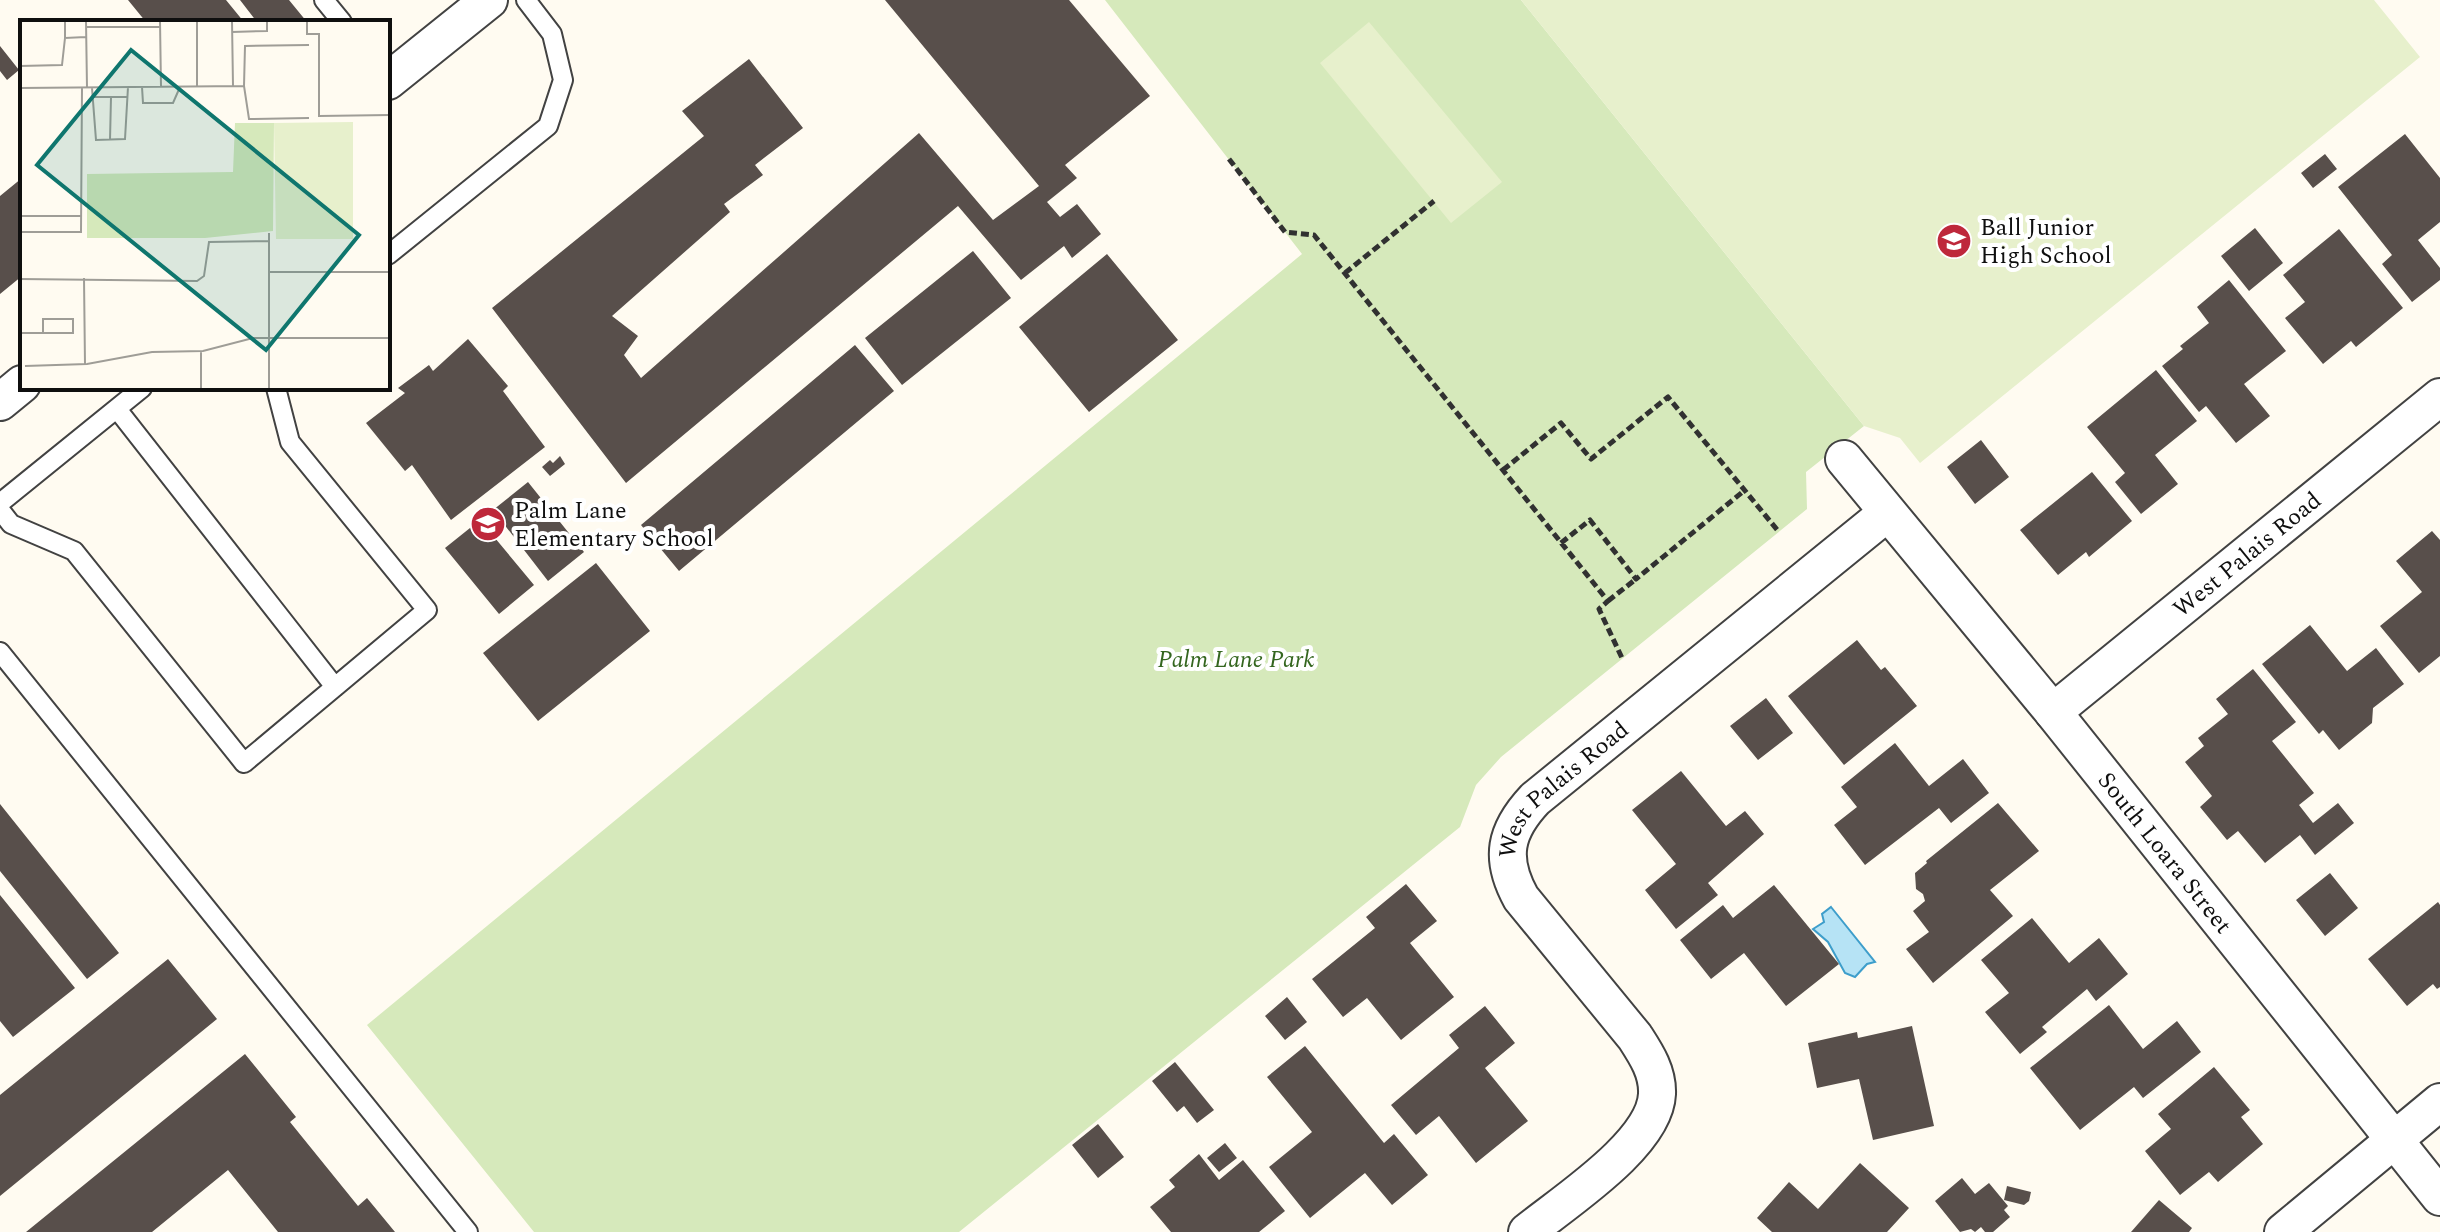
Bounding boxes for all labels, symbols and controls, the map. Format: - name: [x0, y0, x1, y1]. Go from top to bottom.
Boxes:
- inset map: [20, 20, 390, 390]
- place label: Ball Junior High School: [1980, 210, 2112, 274]
- school or university icon: Ball Junior High School: [1935, 222, 1973, 260]
- street label: West Palais Road: [2165, 483, 2330, 627]
- place label: Palm Lane Elementary School: [514, 493, 714, 557]
- school or university icon: Palm Lane Elementary School: [469, 505, 507, 543]
- park label: Palm Lane Park: [1157, 642, 1315, 678]
- street label: West Palais Road: [1490, 713, 1637, 860]
- street label: South Loara Street: [2088, 764, 2240, 942]

